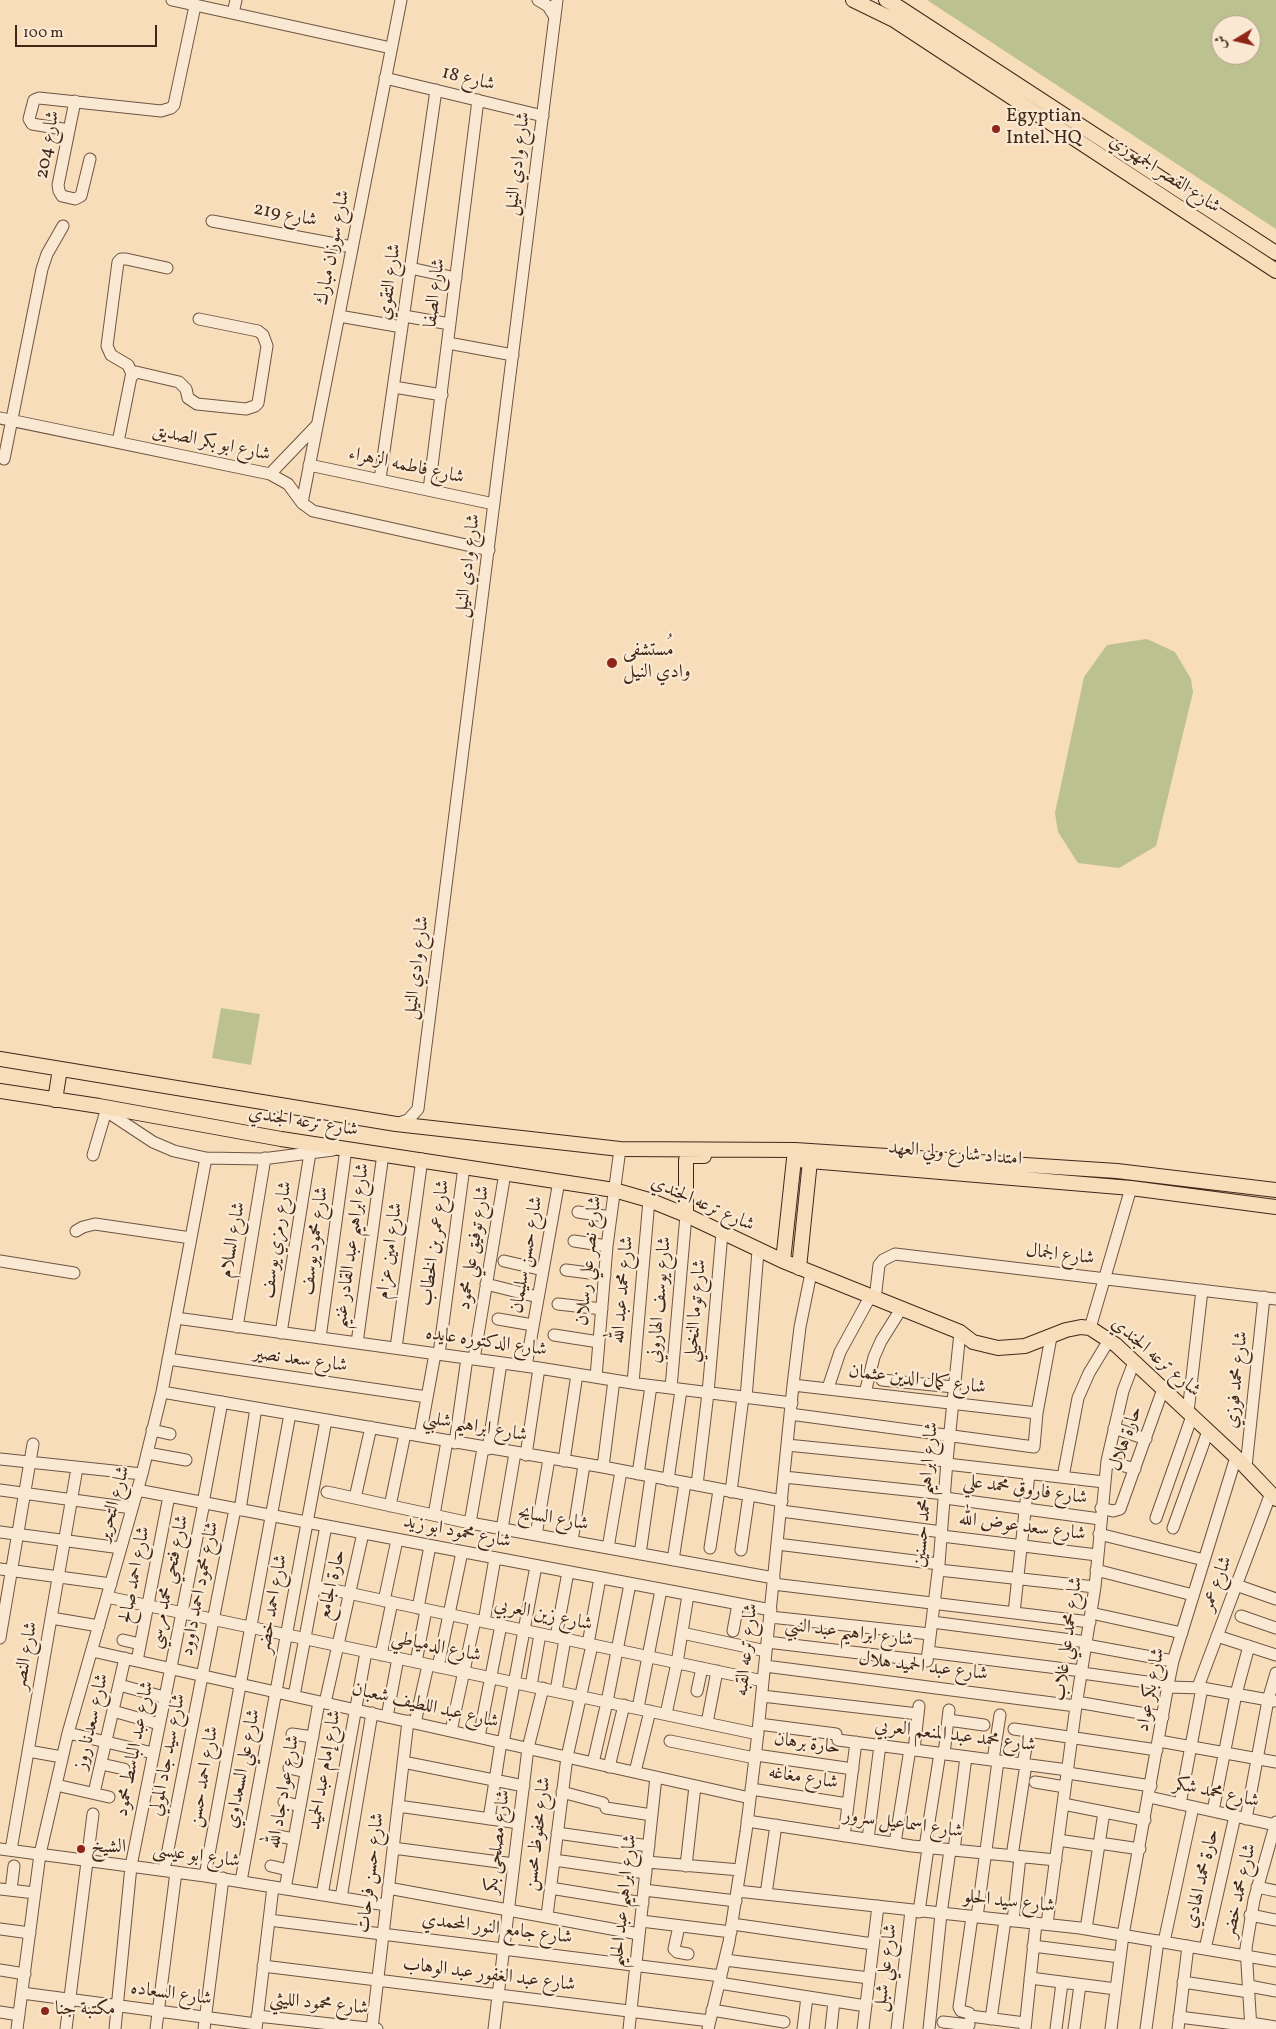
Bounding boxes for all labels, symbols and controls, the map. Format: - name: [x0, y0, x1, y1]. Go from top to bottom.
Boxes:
- scale bar: [18, 15, 160, 47]
- north arrow: [1211, 15, 1261, 65]
- text: 100 m: [23, 23, 63, 44]
- text: ش: [1211, 34, 1232, 51]
- street label: شارع 18: [439, 62, 497, 98]
- place label: Egyptian Intel. HQ: [1006, 107, 1082, 151]
- street label: شارع 204: [32, 109, 66, 181]
- street label: شارع وادي النيل: [501, 111, 537, 217]
- marker: Egyptian Intel. HQ: [990, 123, 1002, 135]
- street label: شارع القصر الجمهوري: [1104, 131, 1224, 219]
- street label: شارع سوزان مبارك: [312, 188, 356, 308]
- street label: شارع 219: [251, 199, 319, 233]
- street label: شارع التقوي: [374, 242, 408, 322]
- street label: شارع الصفا: [420, 257, 452, 329]
- street label: شارع ابو بكر الصديق: [150, 420, 272, 468]
- street label: شارع فاطمه الزهراء: [346, 444, 466, 490]
- street label: شارع وادي النيل: [451, 513, 487, 619]
- place label: مُستشفى وادي النيل: [623, 641, 691, 685]
- marker: مُستشفى وادي النيل: [605, 656, 619, 670]
- street label: شارع وادي النيل: [400, 915, 436, 1021]
- street label: شارع ترعه الجندي: [246, 1103, 360, 1143]
- street label: امتداد شارع ولي العهد: [887, 1138, 1023, 1172]
- street label: شارع ابراهيم عبد القادر غنيم: [330, 1162, 376, 1330]
- street label: شارع ترعه الجندي: [647, 1172, 757, 1238]
- street label: شارع عمر بن الخطاب: [416, 1179, 456, 1307]
- street label: شارع رمزي يوسف: [257, 1180, 299, 1300]
- street label: شارع توفيق علي محمود: [454, 1184, 496, 1312]
- street label: شارع محمود يوسف: [297, 1185, 335, 1297]
- street label: شارع حسن سليمان: [506, 1195, 550, 1315]
- street label: شارع نصر علي رسلان: [572, 1195, 608, 1327]
- street label: شارع السلام: [216, 1200, 252, 1280]
- street label: شارع امين عزام: [373, 1201, 409, 1301]
- street label: شارع محمد عبد الله: [608, 1235, 640, 1345]
- street label: شارع يوسف الهاروني: [644, 1236, 678, 1364]
- street label: شارع الجمال: [1024, 1240, 1096, 1272]
- street label: شارع توما النخيلي: [681, 1258, 713, 1364]
- street label: شارع ترعه الجندي: [1106, 1313, 1204, 1403]
- street label: شارع الدكتوره عايده: [424, 1323, 548, 1363]
- street label: شارع محمد فوزي: [1222, 1330, 1254, 1430]
- street label: شارع سعد نصير: [251, 1343, 349, 1379]
- street label: شارع كمال الدين عثمان: [847, 1361, 987, 1401]
- street label: حارة هلال: [1105, 1403, 1149, 1475]
- street label: شارع ابراهيم شلبي: [421, 1408, 529, 1448]
- street label: شارع ابراهيم محمد حسنين: [909, 1421, 945, 1569]
- street label: شارع التحرير: [93, 1464, 137, 1544]
- street label: شارع فاروق محمد علي: [961, 1471, 1089, 1511]
- street label: شارع السايح: [516, 1503, 590, 1537]
- street label: شارع سعد عوض الله: [957, 1509, 1087, 1547]
- street label: شارع محمود ابو زيد: [401, 1511, 513, 1555]
- street label: شارع فتحي محمد مرسي: [145, 1513, 195, 1651]
- street label: شارع محمود احمد داوود: [177, 1520, 225, 1658]
- street label: شارع احمد صالح: [115, 1525, 157, 1625]
- street label: حارة الجامع: [314, 1548, 352, 1622]
- street label: شارع احمد خضر: [254, 1553, 294, 1655]
- street label: شارع عمر: [1197, 1553, 1239, 1615]
- street label: شارع محمد علي غلاب: [1049, 1575, 1089, 1703]
- street label: شارع زين العربي: [492, 1594, 594, 1638]
- street label: شارع ترعه القبه: [732, 1602, 764, 1698]
- street label: شارع ابراهيم عبد النبي: [783, 1615, 915, 1653]
- street label: شارع النصر: [10, 1620, 44, 1692]
- street label: شارع الدمياطي: [389, 1627, 483, 1669]
- street label: شارع بكر عواد: [1133, 1646, 1171, 1734]
- street label: شارع عبد الحميد هلال: [857, 1649, 989, 1687]
- street label: شارع سعدنا روز: [71, 1672, 115, 1772]
- street label: شارع عبد الباسط محمود: [112, 1679, 160, 1819]
- street label: شارع عبد اللطيف شعبان: [349, 1679, 501, 1735]
- street label: شارع سيد جاد المولي: [146, 1692, 192, 1818]
- street label: شارع علي السعداوي: [221, 1707, 267, 1831]
- street label: شارع إمام عبد الحميد: [304, 1708, 348, 1832]
- street label: شارع محمد عبد المنعم العربي: [873, 1716, 1037, 1758]
- street label: شارع احمد حسن: [185, 1725, 225, 1829]
- street label: حارة برهان: [772, 1729, 842, 1761]
- street label: شارع عواد جاد الله: [264, 1733, 306, 1851]
- street label: شارع مغاغه: [767, 1762, 839, 1796]
- street label: شارع محمد شكر: [1171, 1774, 1261, 1814]
- street label: شارع محفوظ محسن: [521, 1776, 557, 1892]
- street label: شارع مصلحى بكر: [481, 1789, 517, 1895]
- street label: شارع اسماعيل سرور: [842, 1805, 964, 1845]
- street label: شارع حسن فرحات: [353, 1812, 391, 1934]
- street label: حارة محمد الهادي: [1181, 1827, 1225, 1931]
- street label: شارع ابراهيم عبد الحليم: [607, 1833, 643, 1969]
- place label: الشيخ: [91, 1838, 126, 1860]
- street label: شارع ابو عيسى: [151, 1840, 241, 1874]
- street label: شارع محمد خضر: [1219, 1842, 1263, 1940]
- marker: الشيخ: [75, 1843, 87, 1855]
- street label: شارع سيد الحلو: [962, 1887, 1056, 1919]
- street label: شارع جامع النور المحمدي: [420, 1909, 574, 1951]
- street label: شارع علي شبل: [870, 1923, 904, 2013]
- street label: شارع عبد الغفور عبد الوهاب: [401, 1954, 577, 1998]
- street label: شارع السعاده: [129, 1978, 213, 2012]
- street label: شارع محمود الليثي: [268, 1988, 370, 2022]
- place label: مكتبة جنا: [55, 2000, 115, 2022]
- marker: مكتبة جنا: [39, 2005, 51, 2017]

